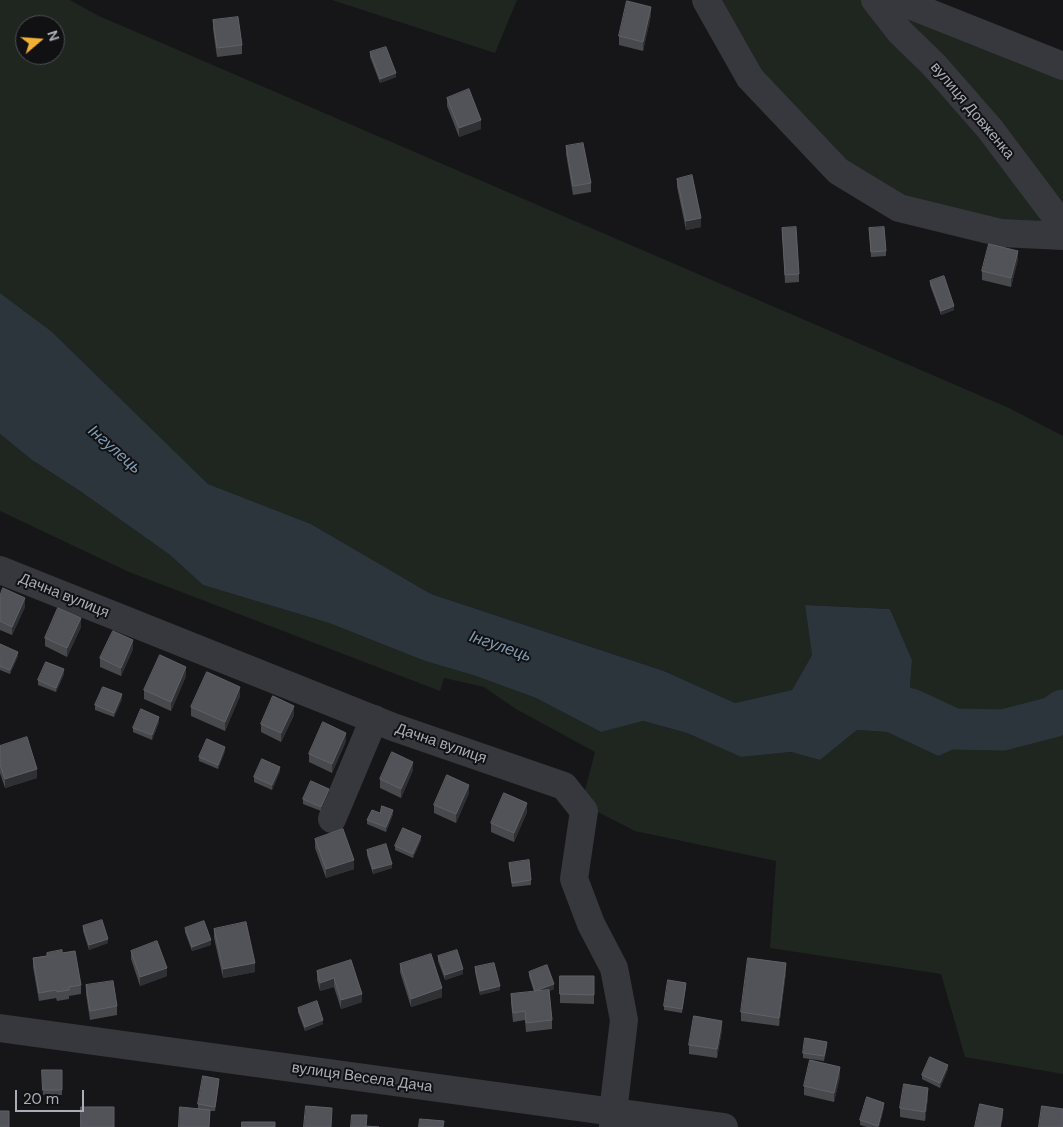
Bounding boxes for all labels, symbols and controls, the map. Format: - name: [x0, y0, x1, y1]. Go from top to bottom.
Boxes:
- north arrow: [15, 15, 65, 65]
- text: N: [43, 28, 63, 43]
- street label: вулиця Довженка: [926, 59, 1018, 163]
- water label: Інгулець: [83, 422, 145, 478]
- street label: Дачна вулиця: [16, 570, 112, 622]
- water label: Інгулець: [466, 627, 534, 667]
- street label: Дачна вулиця: [393, 720, 489, 768]
- street label: вулиця Весела Дача: [291, 1059, 433, 1097]
- scale bar: [18, 1080, 86, 1112]
- text: 20 m: [23, 1089, 59, 1109]

